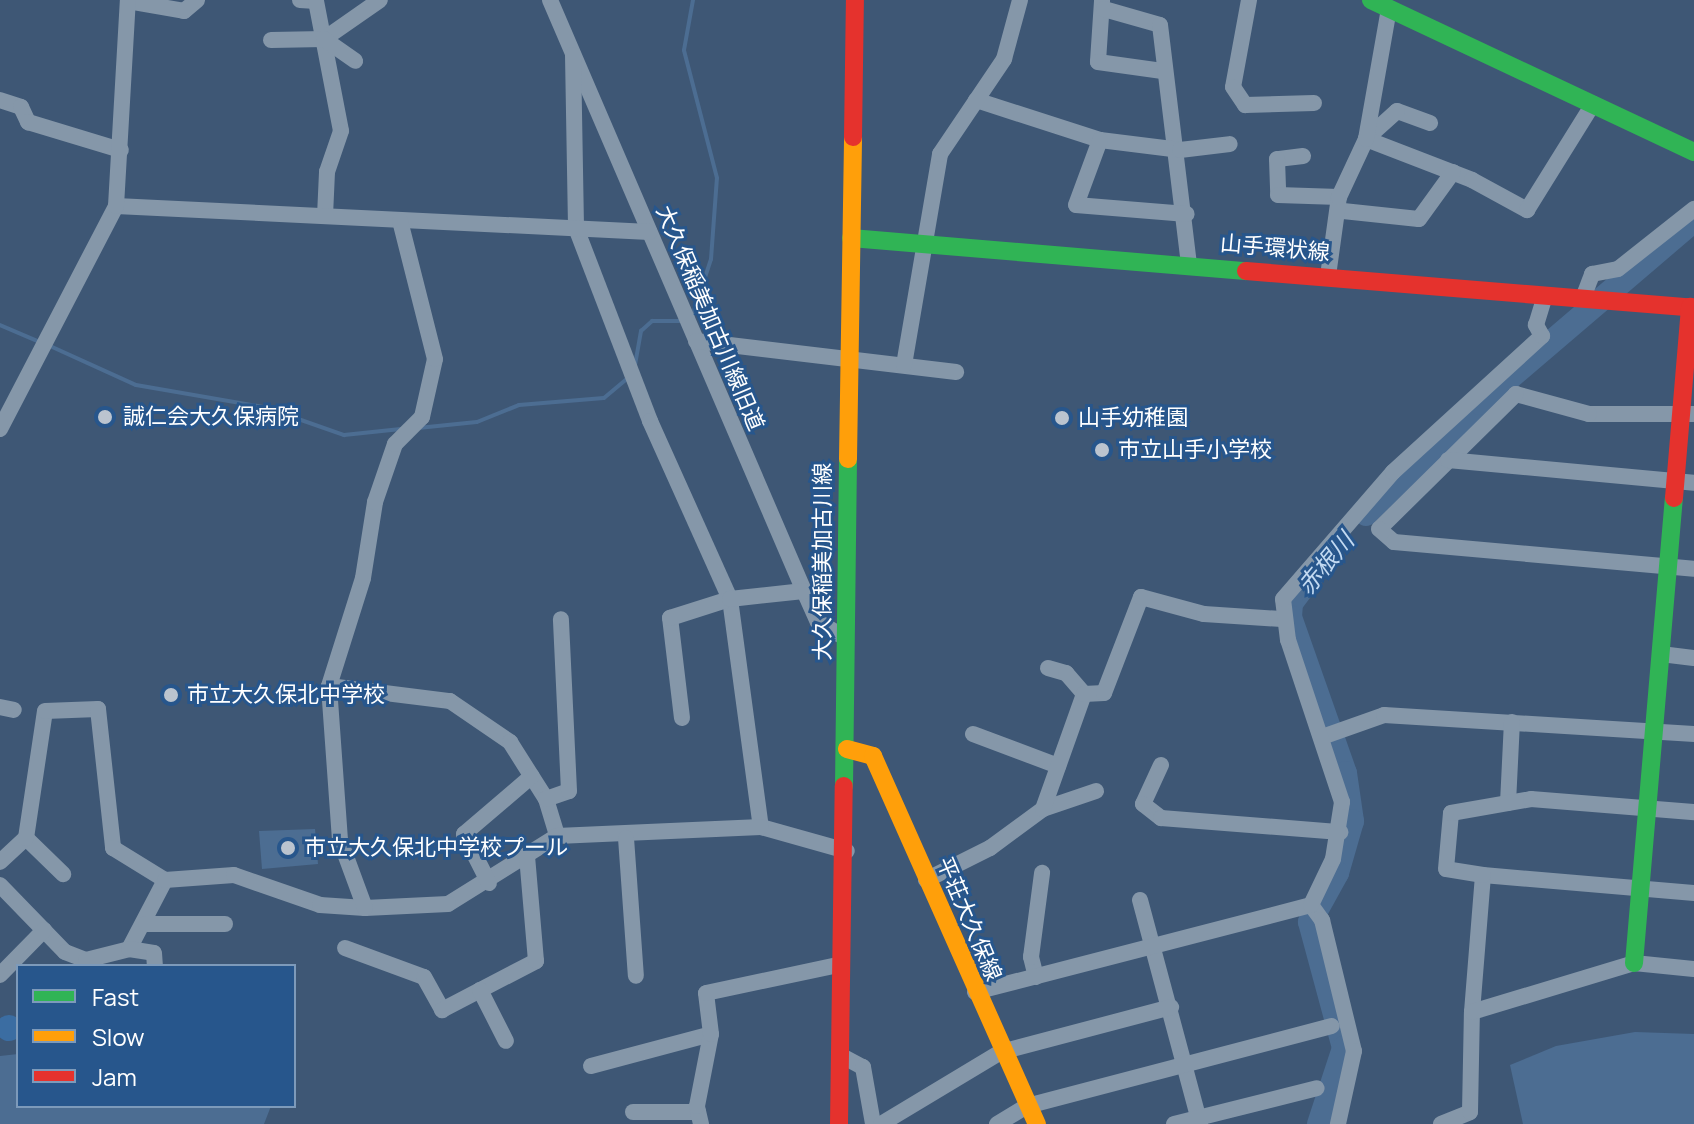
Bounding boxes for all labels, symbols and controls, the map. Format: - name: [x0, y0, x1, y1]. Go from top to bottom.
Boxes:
- street label: 大久保稲美加古川線旧道: [651, 201, 769, 435]
- street label: 山手環状線: [1219, 230, 1331, 266]
- place label: 誠仁会大久保病院: [123, 404, 299, 430]
- place label: 山手幼稚園: [1078, 405, 1188, 431]
- marker: 誠仁会大久保病院: [94, 406, 116, 428]
- marker: 山手幼稚園: [1053, 409, 1071, 427]
- place label: 市立山手小学校: [1118, 437, 1272, 463]
- marker: 市立山手小学校: [1093, 441, 1111, 459]
- street label: 大久保稲美加古川線: [810, 463, 836, 661]
- water label: 赤根川: [1291, 526, 1359, 600]
- place label: 市立大久保北中学校: [187, 682, 385, 708]
- marker: 市立大久保北中学校: [162, 686, 180, 704]
- place label: 市立大久保北中学校プール: [304, 835, 568, 861]
- marker: 市立大久保北中学校プール: [279, 839, 297, 857]
- street label: 平荘大久保線: [931, 853, 1007, 985]
- legend: [16, 964, 296, 1108]
- text: Fast: [92, 980, 139, 1013]
- text: Slow: [92, 1020, 145, 1053]
- text: Jam: [92, 1060, 137, 1093]

